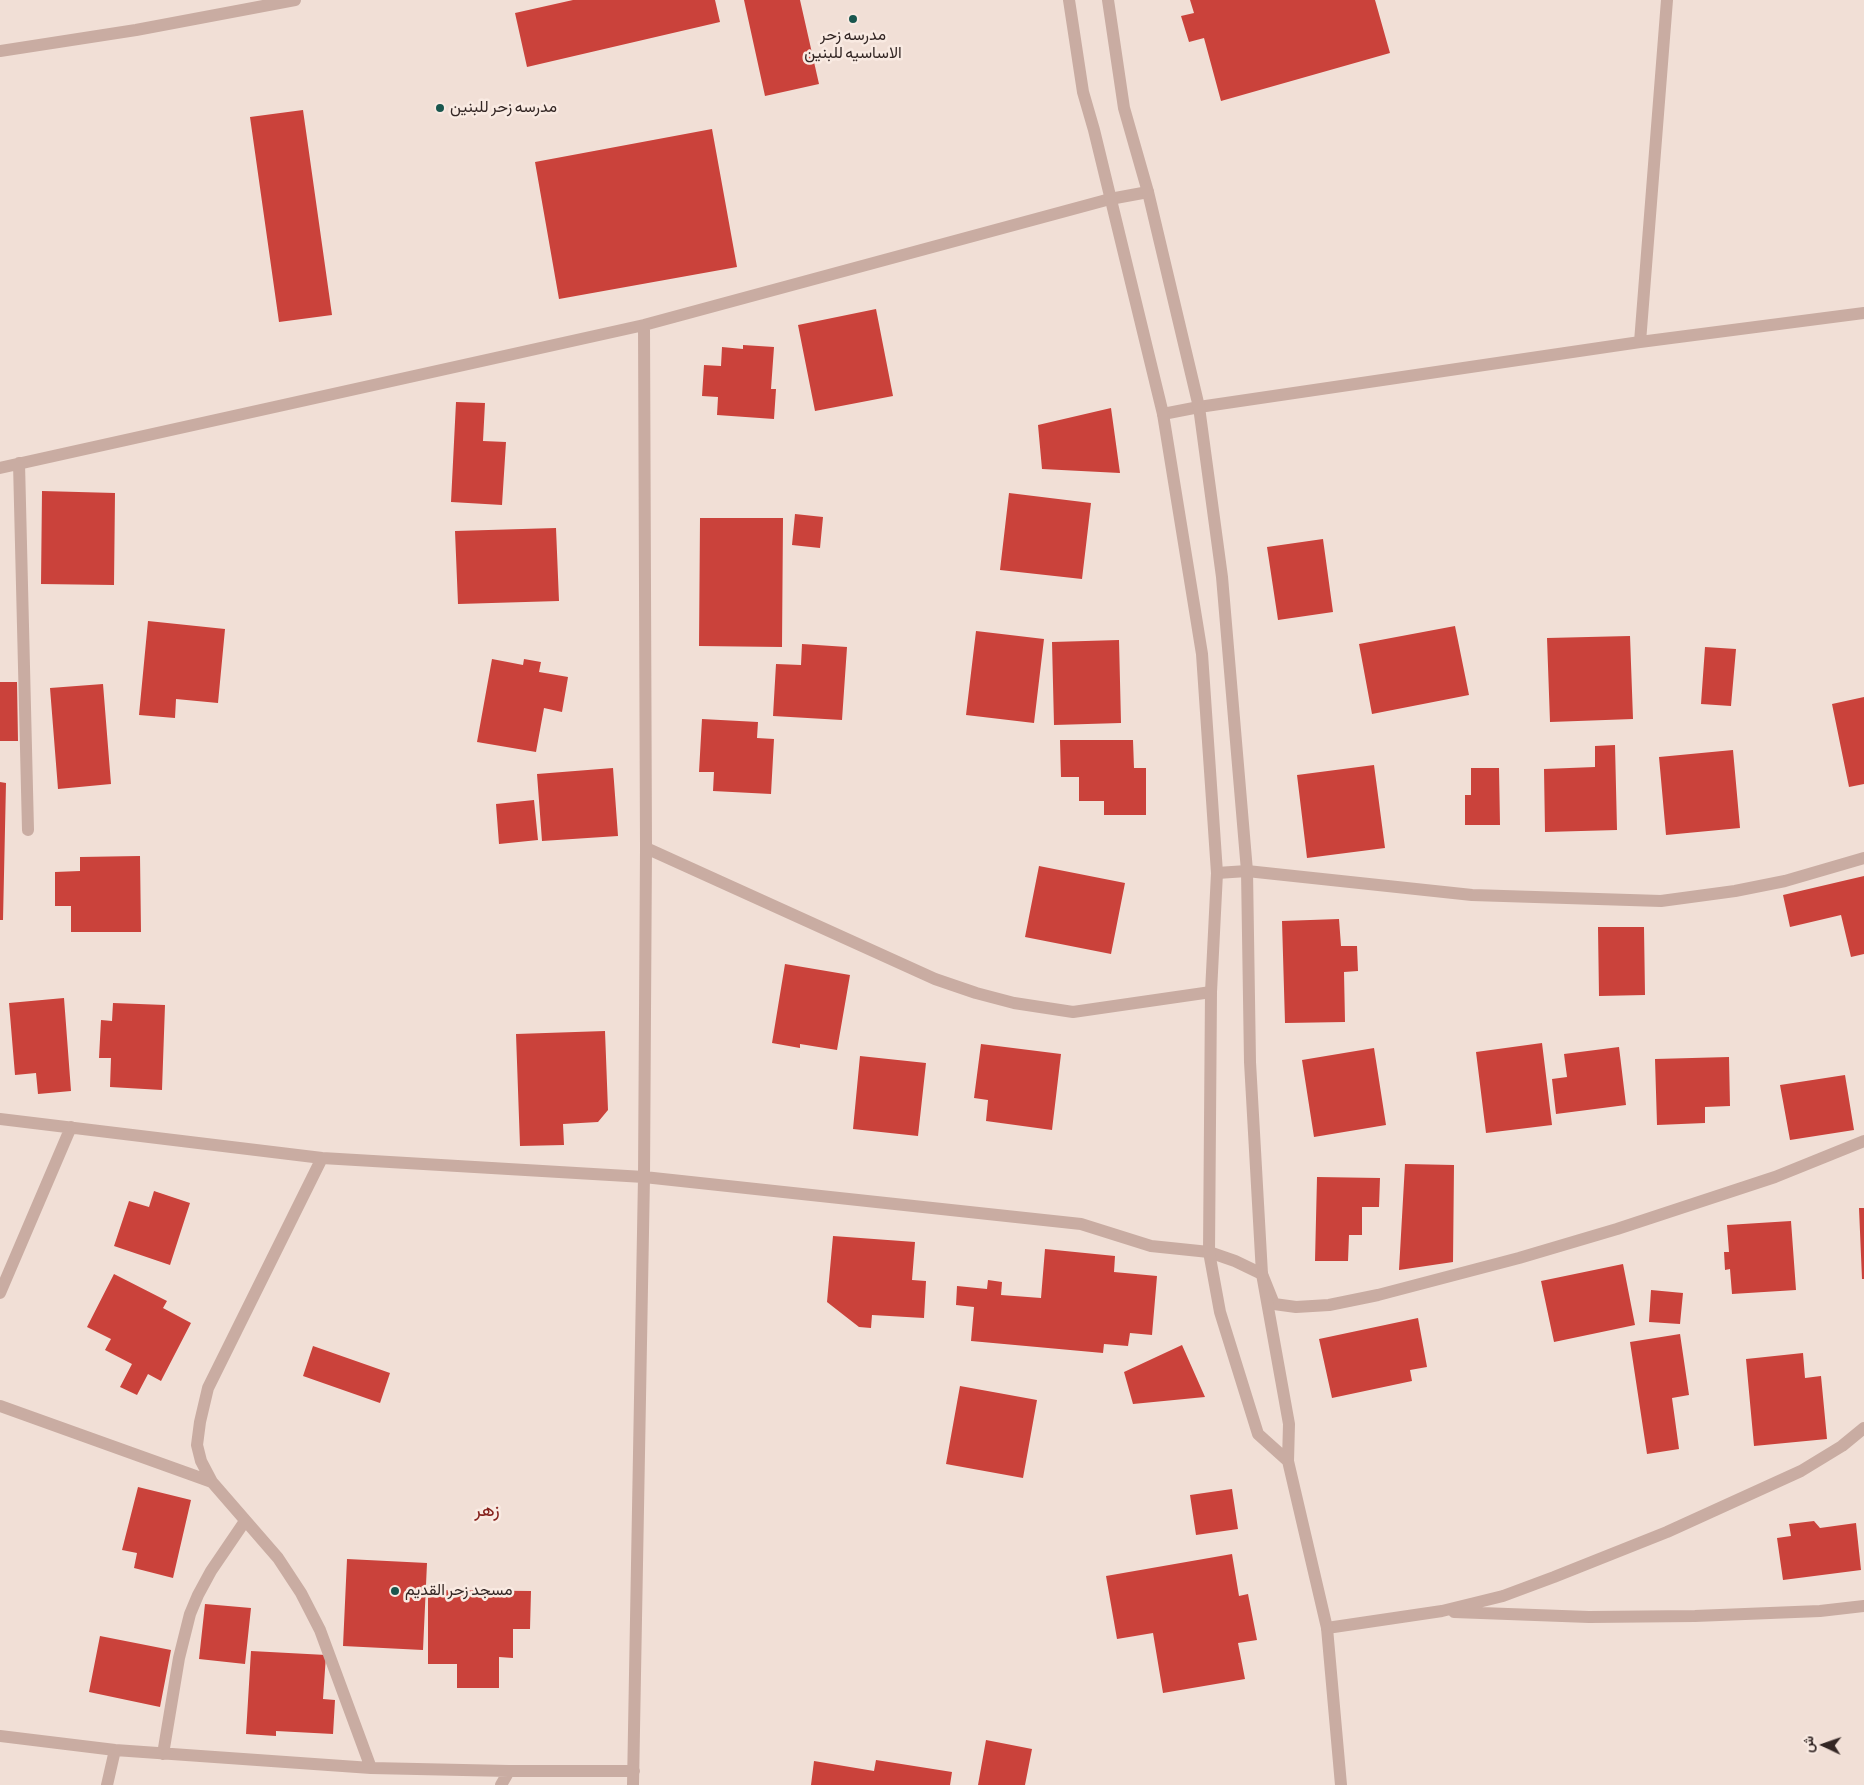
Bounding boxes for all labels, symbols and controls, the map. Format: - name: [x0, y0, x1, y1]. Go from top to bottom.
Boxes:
- marker: مدرسه زحر الاساسيه للبنين: [847, 13, 859, 25]
- place label: مدرسه زحر الاساسيه للبنين: [804, 26, 902, 64]
- place label: مدرسه زحر للبنين: [450, 98, 557, 118]
- marker: مدرسه زحر للبنين: [434, 102, 446, 114]
- district label: زهر: [474, 1500, 500, 1522]
- place label: مسجد زحر القديم: [405, 1581, 513, 1601]
- marker: مسجد زحر القديم: [389, 1585, 401, 1597]
- north arrow: [1799, 1720, 1849, 1770]
- text: ش: [1800, 1735, 1817, 1753]

